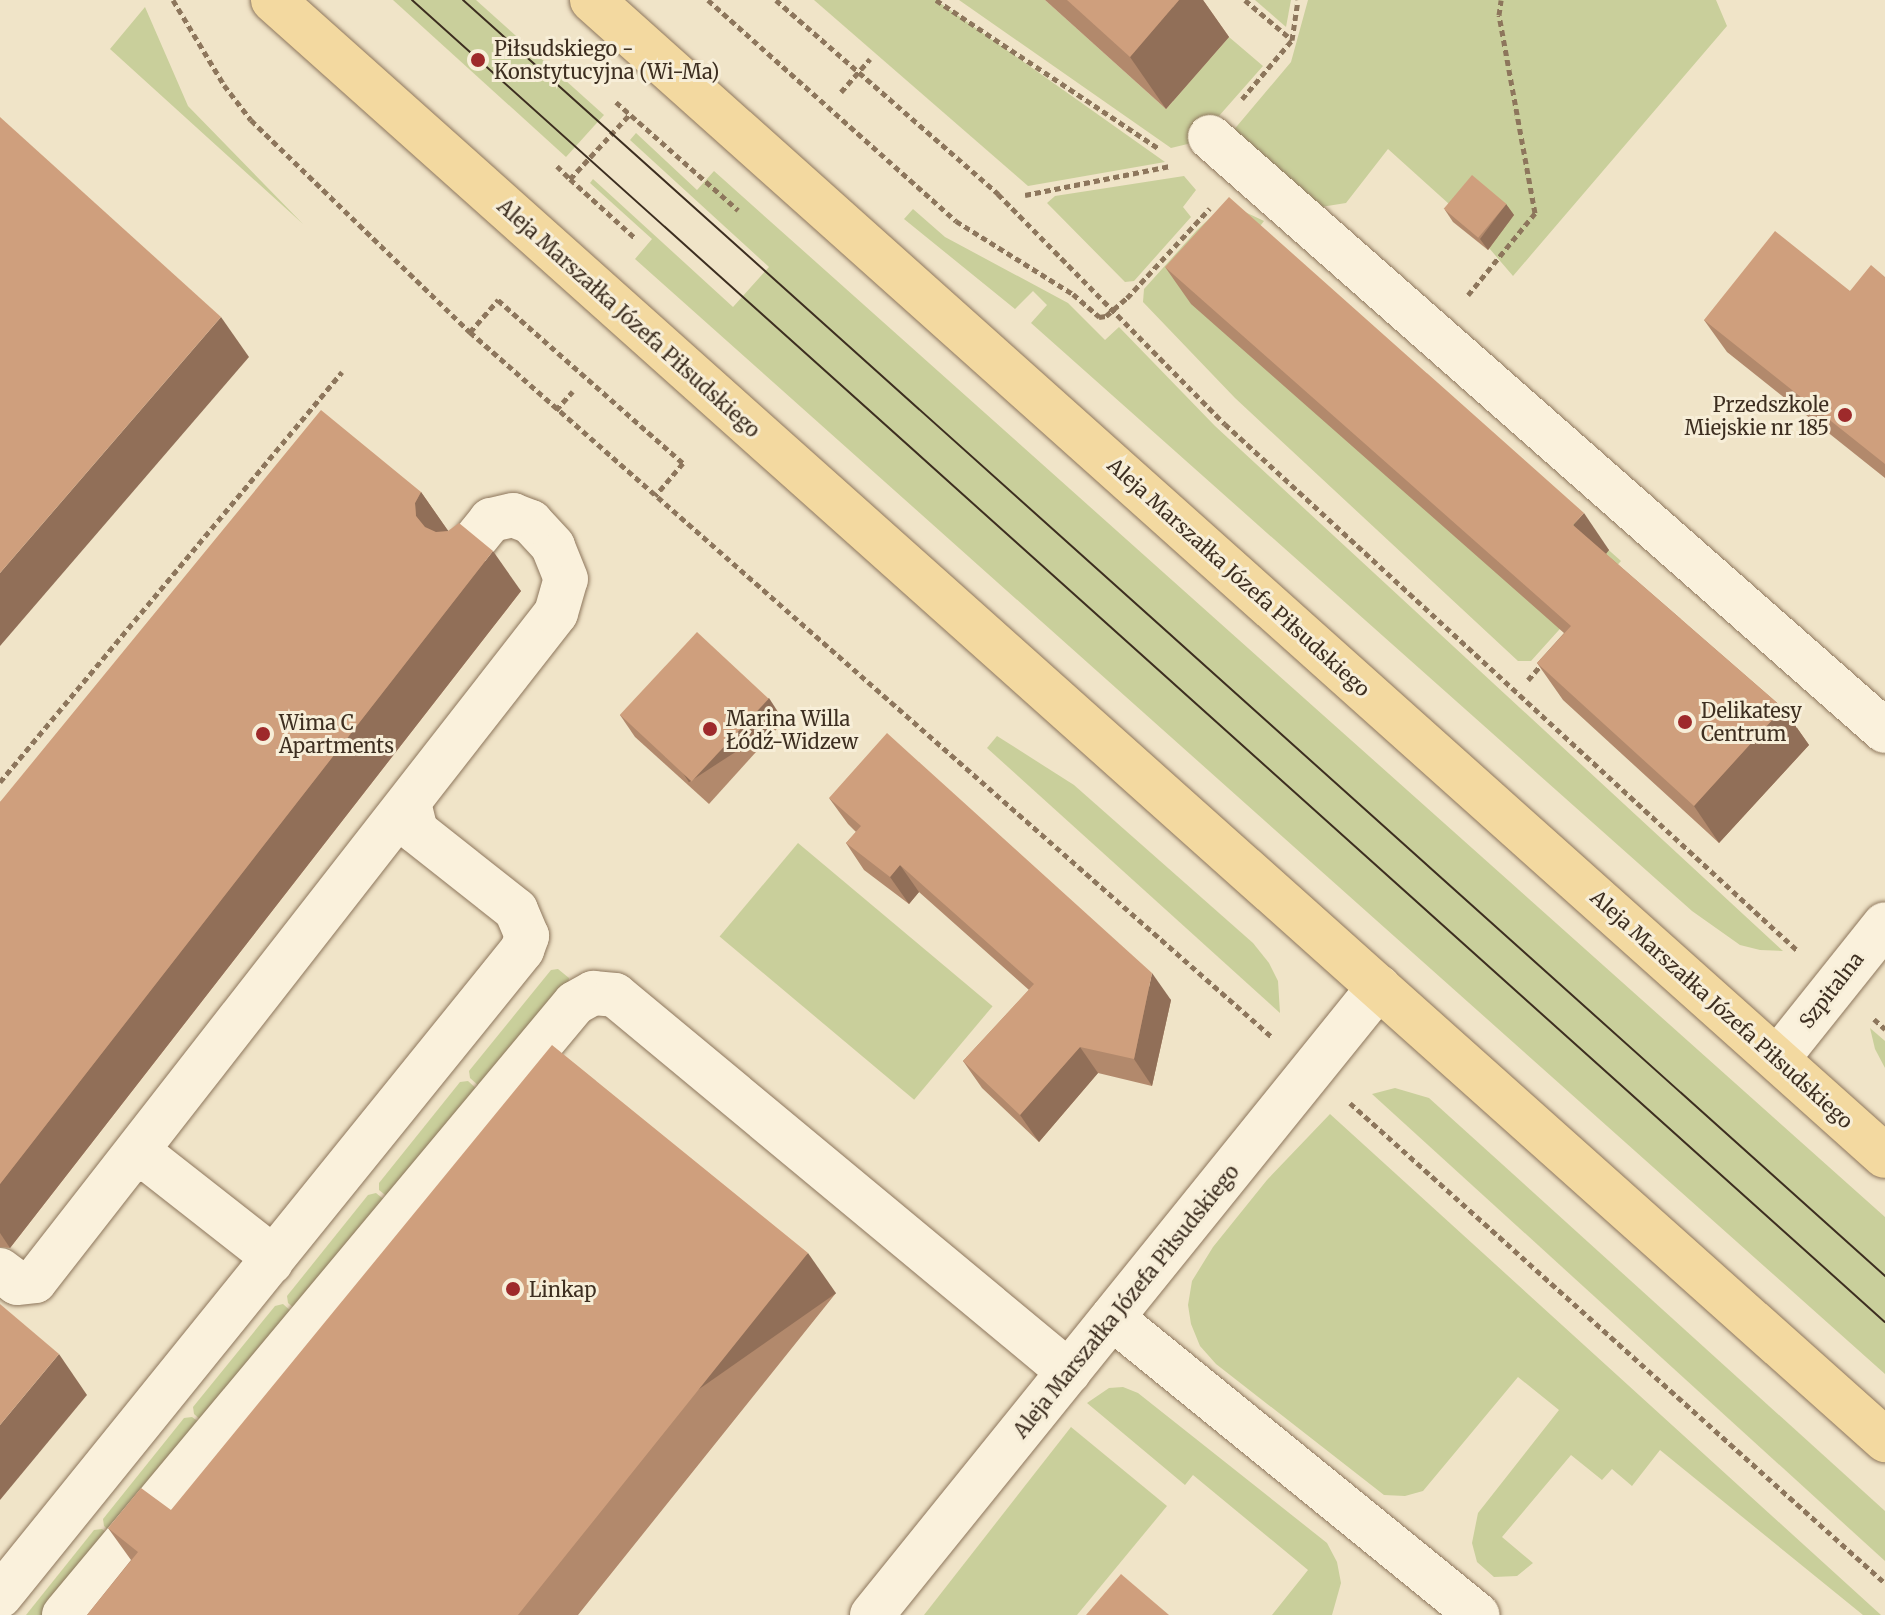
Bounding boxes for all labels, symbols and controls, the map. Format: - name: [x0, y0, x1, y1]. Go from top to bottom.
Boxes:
- place label: Piłsudskiego - Konstytucyjna (Wi-Ma): [494, 36, 719, 83]
- marker: Piłsudskiego - Konstytucyjna (Wi-Ma): [469, 51, 487, 69]
- street label: Aleja Marszałka Józefa Piłsudskiego: [493, 194, 765, 442]
- place label: Przedszkole Miejskie nr 185: [1684, 392, 1829, 439]
- marker: Przedszkole Miejskie nr 185: [1836, 406, 1854, 424]
- street label: Aleja Marszałka Józefa Piłsudskiego: [1103, 453, 1375, 701]
- place label: Delikatesy Centrum: [1701, 698, 1802, 745]
- place label: Marina Willa Łódź-Widzew: [726, 706, 858, 753]
- place label: Wima C Apartments: [279, 710, 394, 757]
- marker: Delikatesy Centrum: [1676, 713, 1694, 731]
- marker: Marina Willa Łódź-Widzew: [701, 720, 719, 738]
- marker: Wima C Apartments: [254, 725, 272, 743]
- street label: Aleja Marszałka Józefa Piłsudskiego: [1586, 885, 1858, 1133]
- street label: Szpitalna: [1794, 947, 1868, 1033]
- street label: Aleja Marszałka Józefa Piłsudskiego: [1008, 1160, 1244, 1442]
- place label: Linkap: [529, 1277, 596, 1301]
- marker: Linkap: [504, 1280, 522, 1298]

